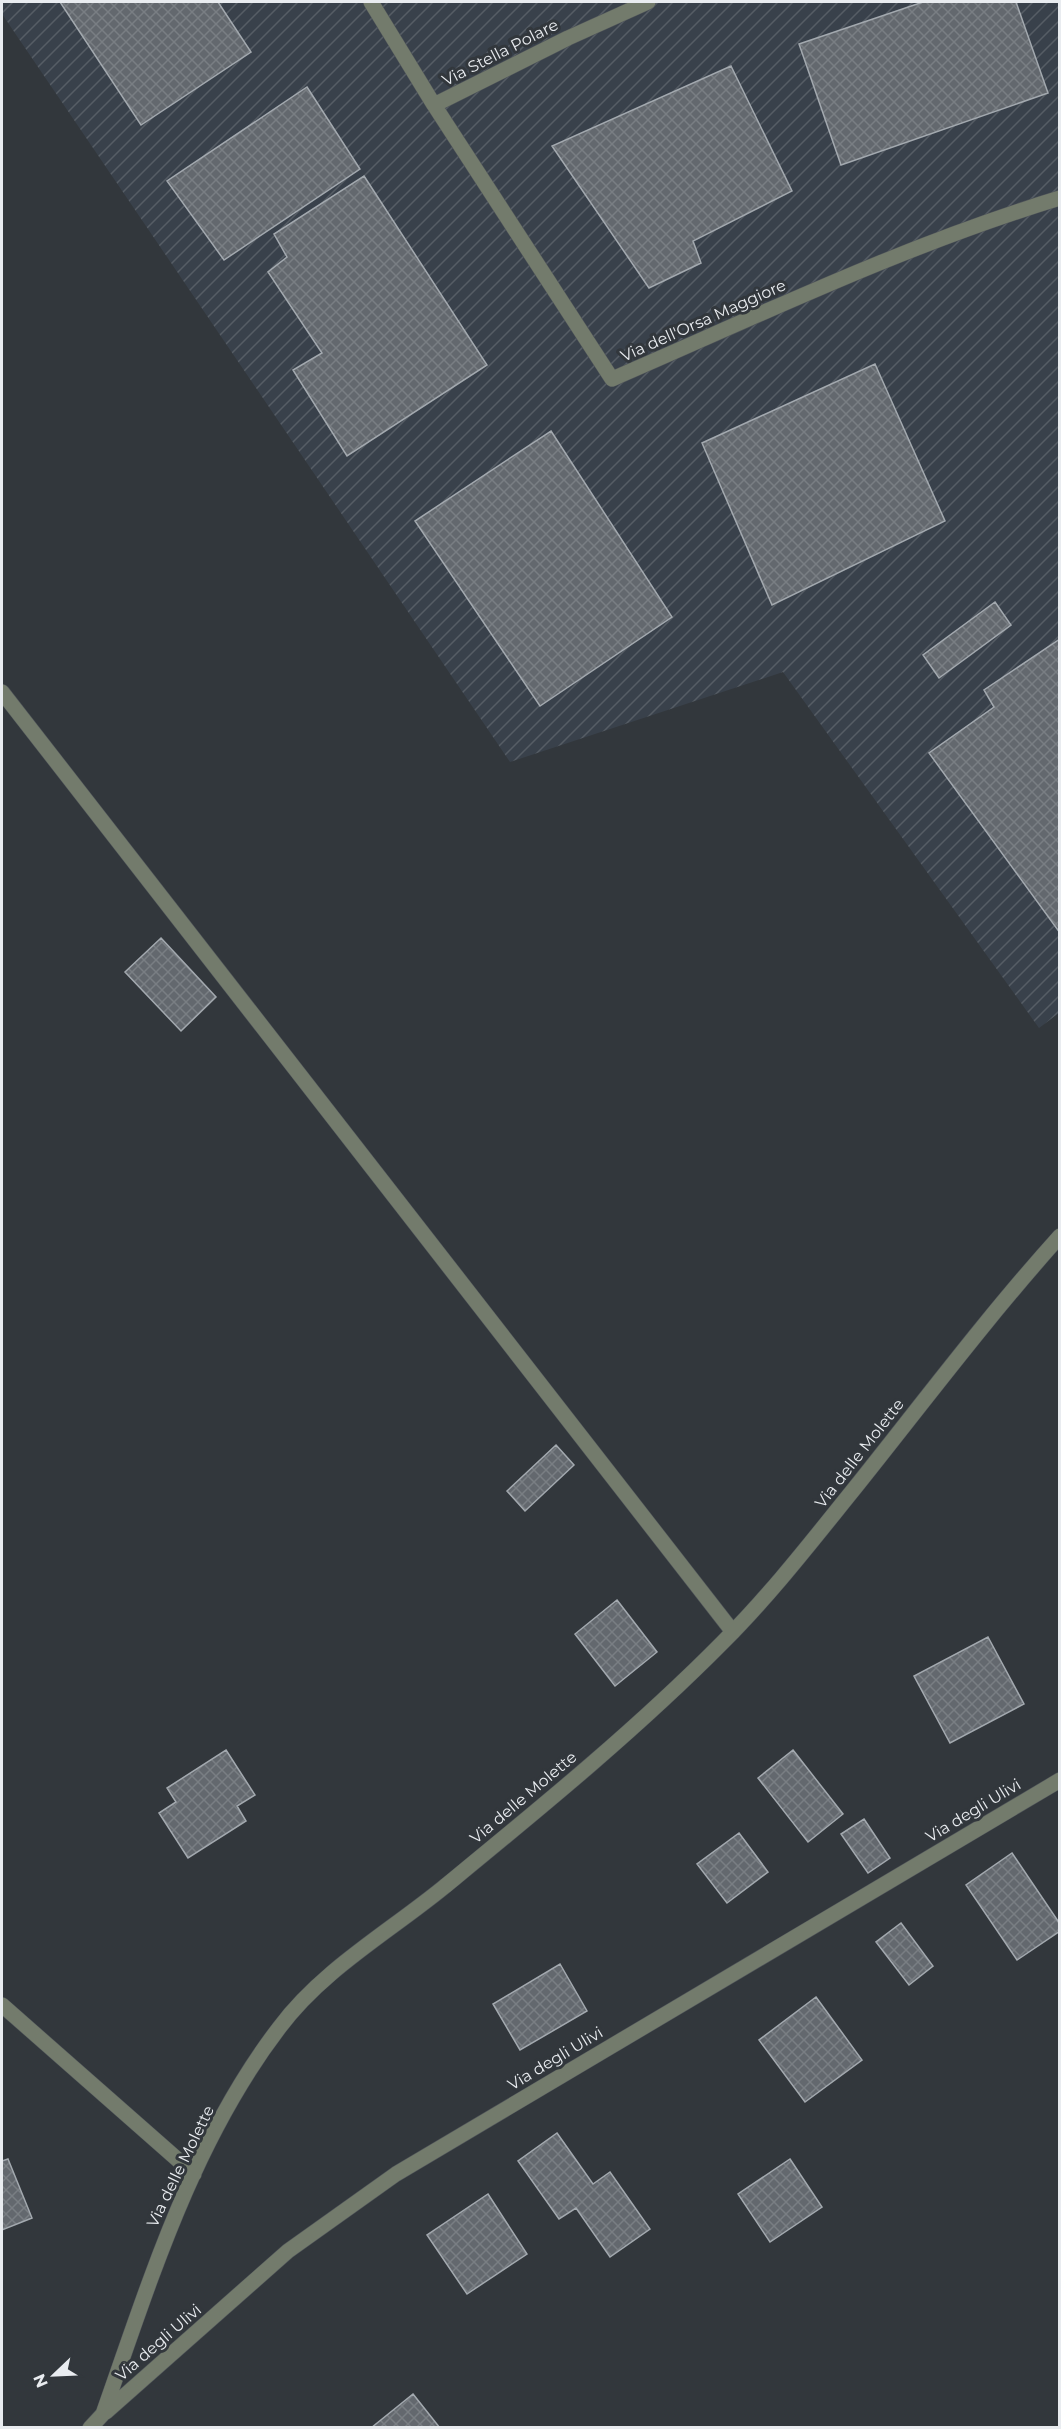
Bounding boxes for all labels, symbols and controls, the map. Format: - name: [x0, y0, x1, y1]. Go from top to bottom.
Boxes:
- street label: Via Stella Polare: [439, 15, 561, 90]
- street label: Via dell'Orsa Maggiore: [618, 275, 789, 366]
- street label: Via delle Molette: [811, 1395, 908, 1512]
- street label: Via delle Molette: [466, 1747, 580, 1847]
- street label: Via degli Ulivi: [922, 1775, 1024, 1846]
- street label: Via degli Ulivi: [504, 2023, 606, 2094]
- street label: Via delle Molette: [143, 2102, 218, 2230]
- street label: Via degli Ulivi: [112, 2300, 205, 2385]
- north arrow: [24, 2345, 84, 2405]
- text: N: [29, 2371, 52, 2390]

